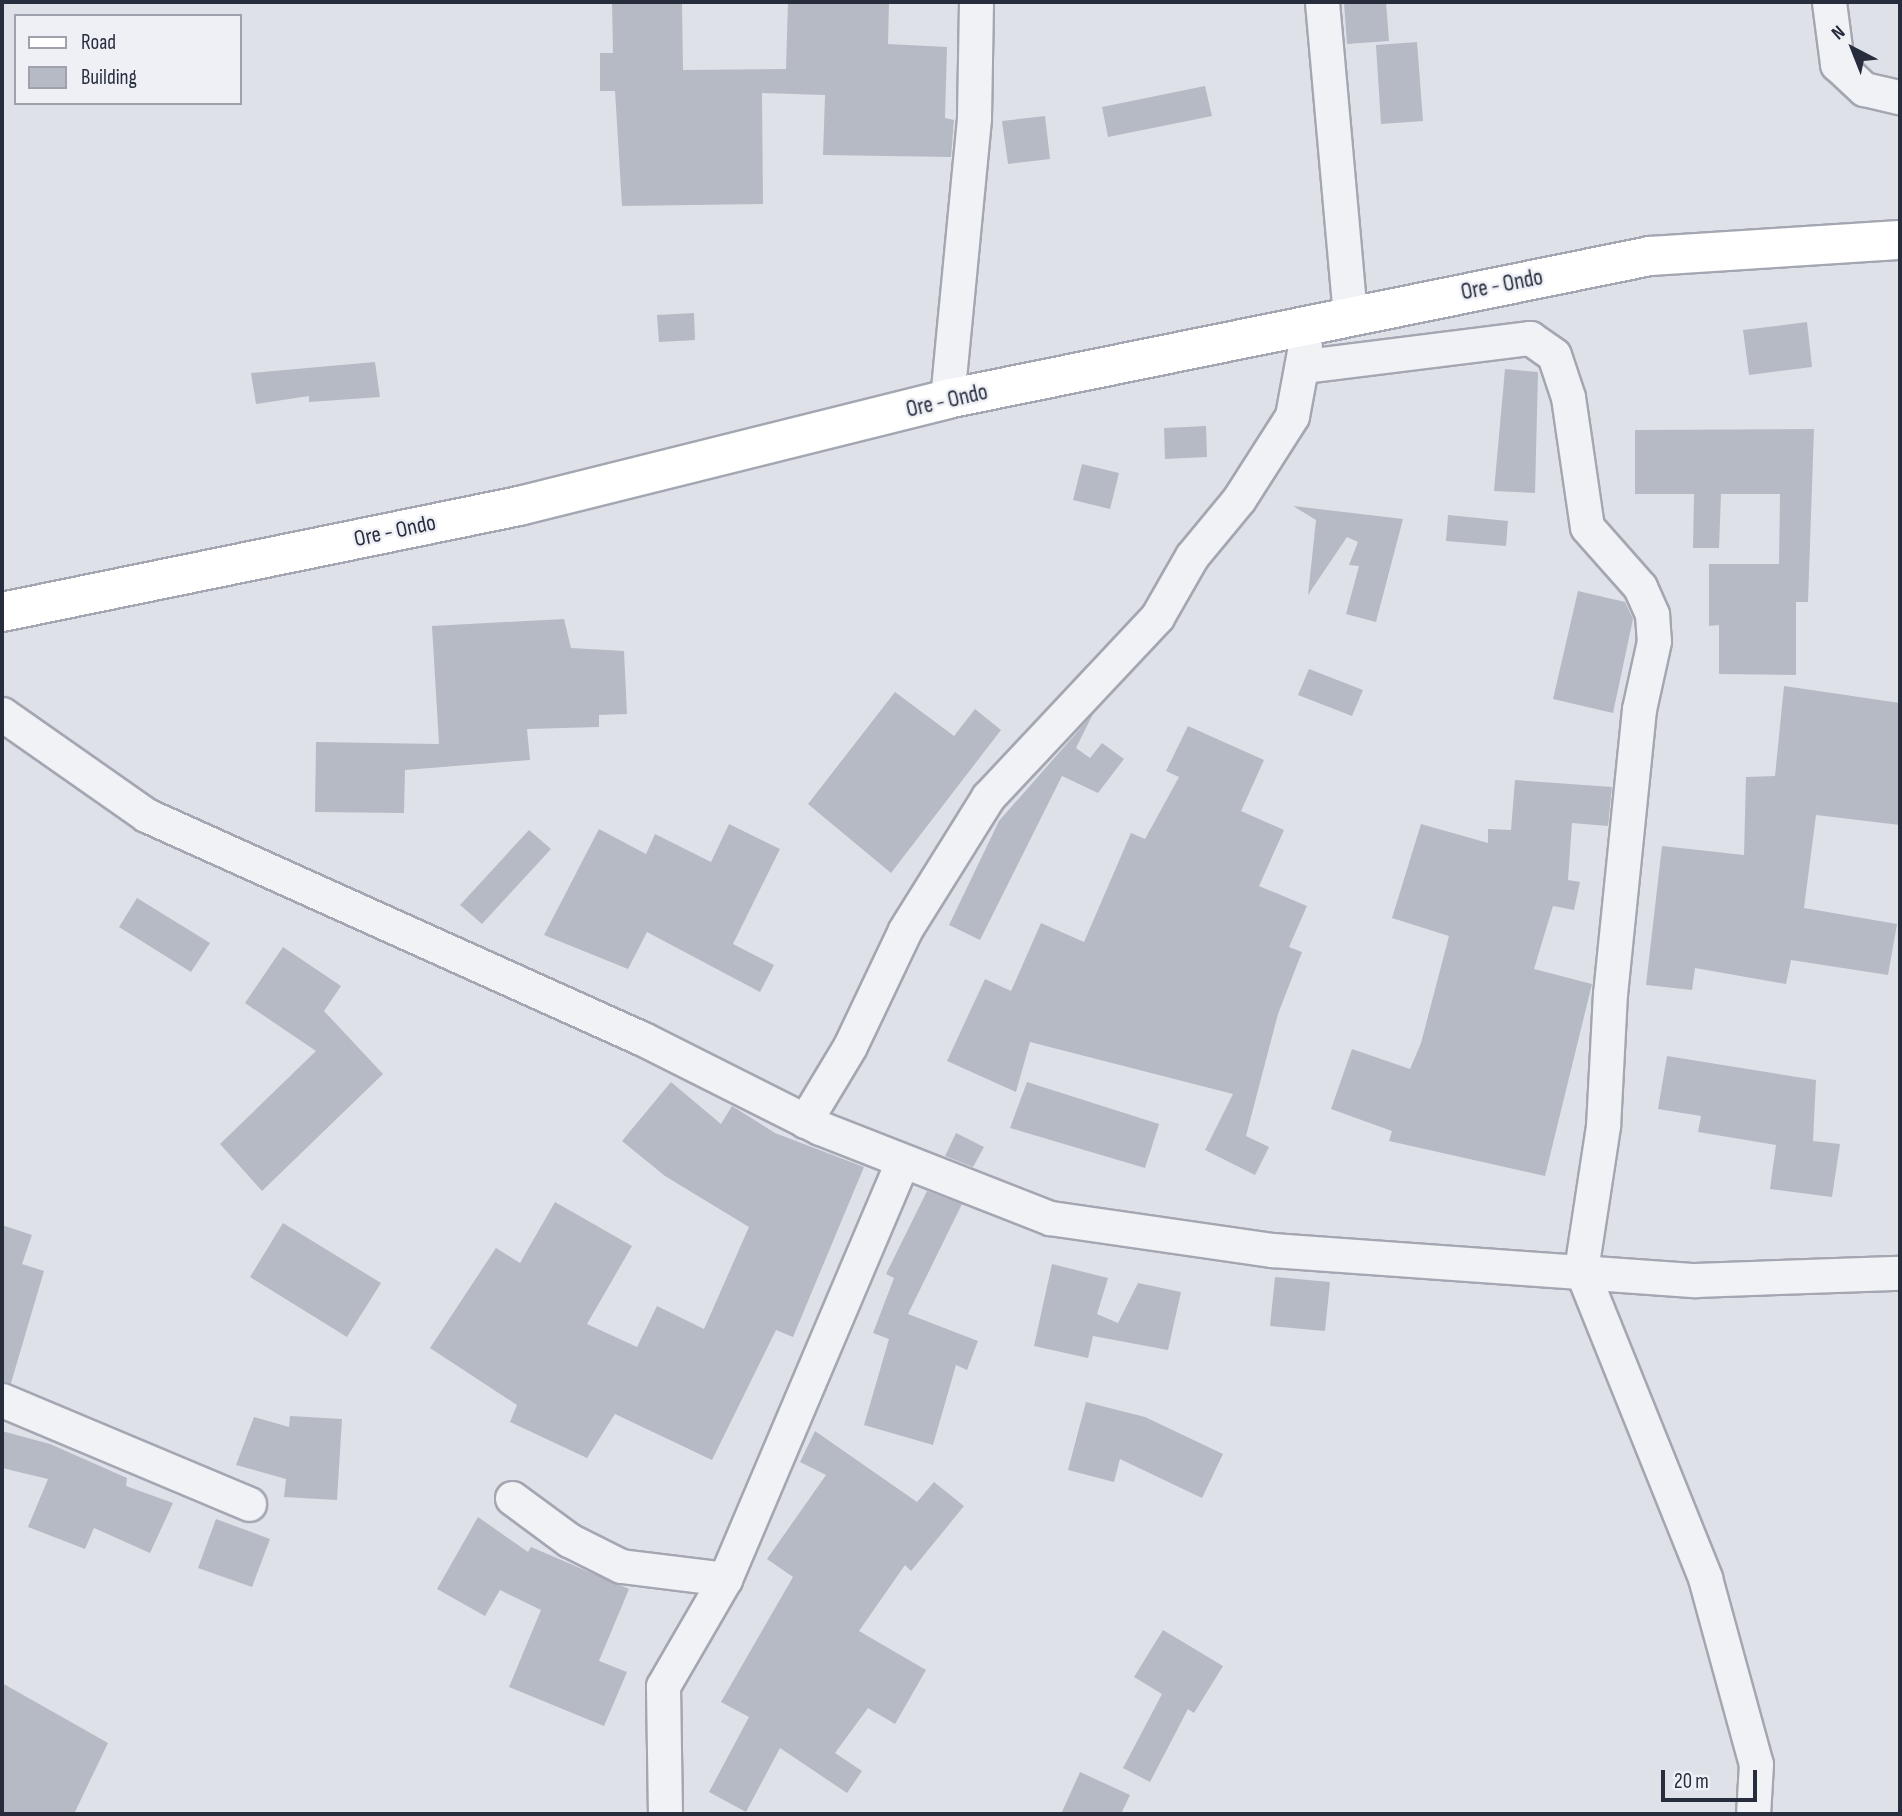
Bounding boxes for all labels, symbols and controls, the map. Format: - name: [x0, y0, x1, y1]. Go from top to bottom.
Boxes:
- legend: [14, 14, 242, 105]
- north arrow: [1818, 14, 1888, 84]
- text: N: [1827, 21, 1850, 45]
- text: Road: [81, 30, 116, 55]
- text: Building: [81, 65, 137, 90]
- street label: Ore - Ondo: [1459, 264, 1545, 306]
- street label: Ore - Ondo: [904, 378, 990, 424]
- street label: Ore - Ondo: [352, 509, 438, 553]
- scale bar: [1664, 1756, 1760, 1800]
- text: 20 m: [1674, 1769, 1709, 1794]

